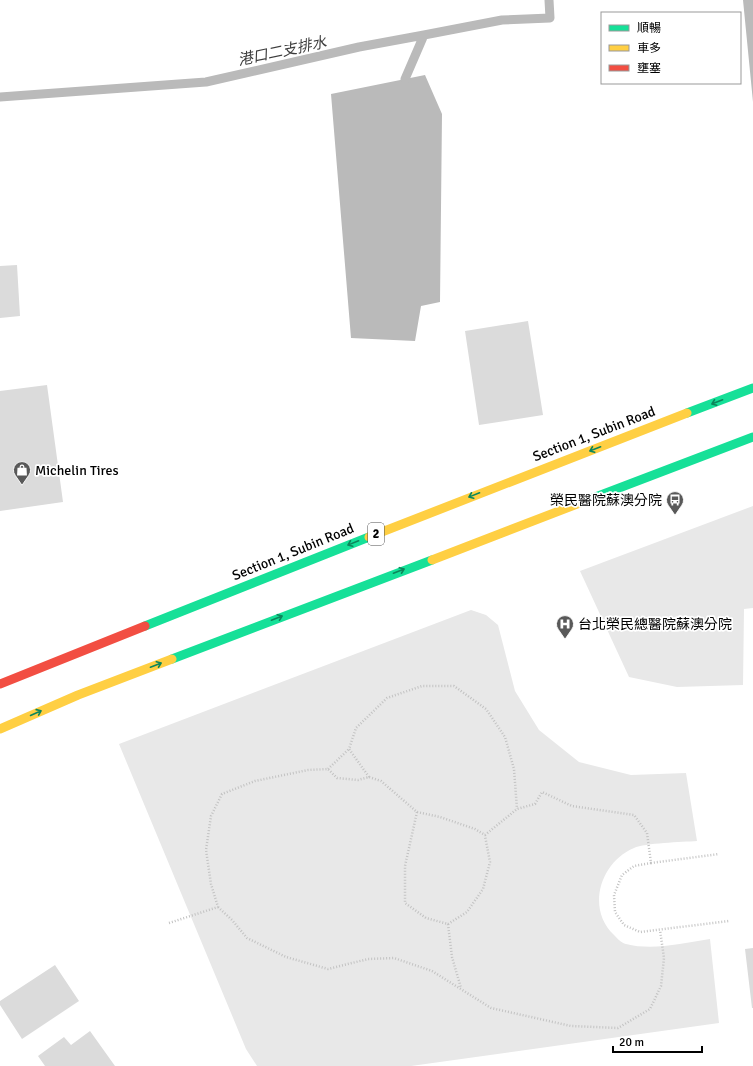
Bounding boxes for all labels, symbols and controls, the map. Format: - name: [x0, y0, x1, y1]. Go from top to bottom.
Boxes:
- legend: [601, 12, 741, 84]
- text: 順暢: [637, 21, 661, 36]
- water label: 港口二支排水: [236, 33, 329, 69]
- text: 車多: [637, 41, 661, 56]
- text: 壅塞: [637, 61, 661, 76]
- one-way arrow: [711, 399, 723, 407]
- street label: Section 1, Subin Road: [530, 403, 658, 465]
- one-way arrow: [590, 445, 602, 453]
- shop icon: Michelin Tires: [12, 460, 32, 485]
- place label: Michelin Tires: [35, 462, 119, 479]
- bus stop icon: 榮民醫院蘇澳分院: [665, 490, 685, 515]
- one-way arrow: [468, 492, 480, 500]
- place label: 榮民醫院蘇澳分院: [550, 492, 662, 509]
- street label: Section 1, Subin Road: [230, 520, 356, 584]
- road number: 2: [368, 523, 384, 545]
- one-way arrow: [348, 540, 360, 548]
- one-way arrow: [392, 567, 404, 575]
- one-way arrow: [271, 613, 283, 621]
- hospital icon: 台北榮民總醫院蘇澳分院: [555, 614, 575, 639]
- place label: 台北榮民總醫院蘇澳分院: [578, 616, 732, 633]
- one-way arrow: [150, 660, 162, 668]
- one-way arrow: [29, 709, 41, 717]
- scale bar: [613, 1028, 702, 1054]
- text: 20 m: [619, 1035, 644, 1050]

